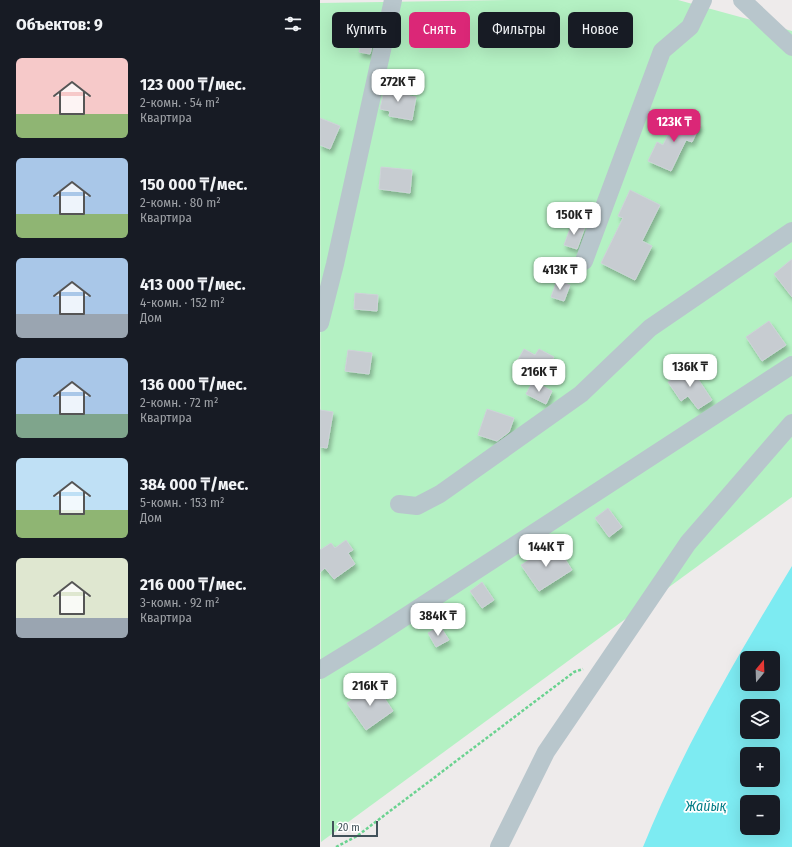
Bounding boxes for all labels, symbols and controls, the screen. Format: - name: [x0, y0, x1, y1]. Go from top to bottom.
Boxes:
- chip: Купить: [332, 12, 401, 48]
- chip: Снять: [409, 12, 470, 48]
- chip: Фильтры: [478, 12, 560, 48]
- chip: Новое: [568, 12, 633, 48]
- icon: filters: [282, 13, 304, 35]
- text: Объектов: 9: [16, 14, 103, 35]
- pin: 272K ₸: [365, 69, 431, 103]
- icon: home: [48, 74, 96, 122]
- text: 123 000 ₸/мес.: [140, 74, 246, 95]
- text: 272K ₸: [381, 74, 415, 89]
- text: 2-комн. · 54 m²: [140, 95, 220, 110]
- pin: 123K ₸: [641, 109, 707, 143]
- text: Квартира: [140, 110, 192, 125]
- text: 123K ₸: [656, 114, 692, 129]
- icon: home: [48, 174, 96, 222]
- text: 150 000 ₸/мес.: [140, 174, 248, 195]
- text: 2-комн. · 80 m²: [140, 195, 221, 210]
- pin: 150K ₸: [541, 202, 607, 236]
- text: 150K ₸: [556, 207, 592, 222]
- text: Квартира: [140, 210, 192, 225]
- pin: 413K ₸: [527, 257, 593, 291]
- text: 413K ₸: [543, 262, 577, 277]
- icon: home: [48, 274, 96, 322]
- text: 413 000 ₸/мес.: [140, 274, 246, 295]
- text: 4-комн. · 152 m²: [140, 295, 225, 310]
- text: Дом: [140, 310, 162, 325]
- pin: 136K ₸: [657, 354, 723, 388]
- pin: 216K ₸: [506, 359, 572, 393]
- text: 136K ₸: [672, 359, 708, 374]
- text: 216K ₸: [521, 364, 557, 379]
- icon: home: [48, 374, 96, 422]
- text: 136 000 ₸/мес.: [140, 374, 247, 395]
- text: 2-комн. · 72 m²: [140, 395, 218, 410]
- text: Квартира: [140, 410, 192, 425]
- icon: home: [48, 474, 96, 522]
- text: 384 000 ₸/мес.: [140, 474, 248, 495]
- text: 5-комн. · 153 m²: [140, 495, 225, 510]
- text: Дом: [140, 510, 162, 525]
- pin: 144K ₸: [513, 534, 579, 568]
- text: 144K ₸: [528, 539, 564, 554]
- icon: home: [48, 574, 96, 622]
- text: 216 000 ₸/мес.: [140, 574, 246, 595]
- text: 3-комн. · 92 m²: [140, 595, 219, 610]
- pin: 384K ₸: [405, 603, 471, 637]
- text: 384K ₸: [419, 608, 457, 623]
- text: Квартира: [140, 610, 192, 625]
- north arrow: [740, 651, 780, 691]
- map controls: [740, 651, 780, 835]
- pin: 216K ₸: [337, 673, 403, 707]
- text: 216K ₸: [352, 678, 388, 693]
- button: layers: [740, 699, 780, 739]
- button: +: [740, 747, 780, 787]
- button: −: [740, 795, 780, 835]
- water label: Жайық: [685, 798, 727, 815]
- scale bar: [332, 819, 378, 838]
- text: 20 m: [338, 821, 360, 834]

